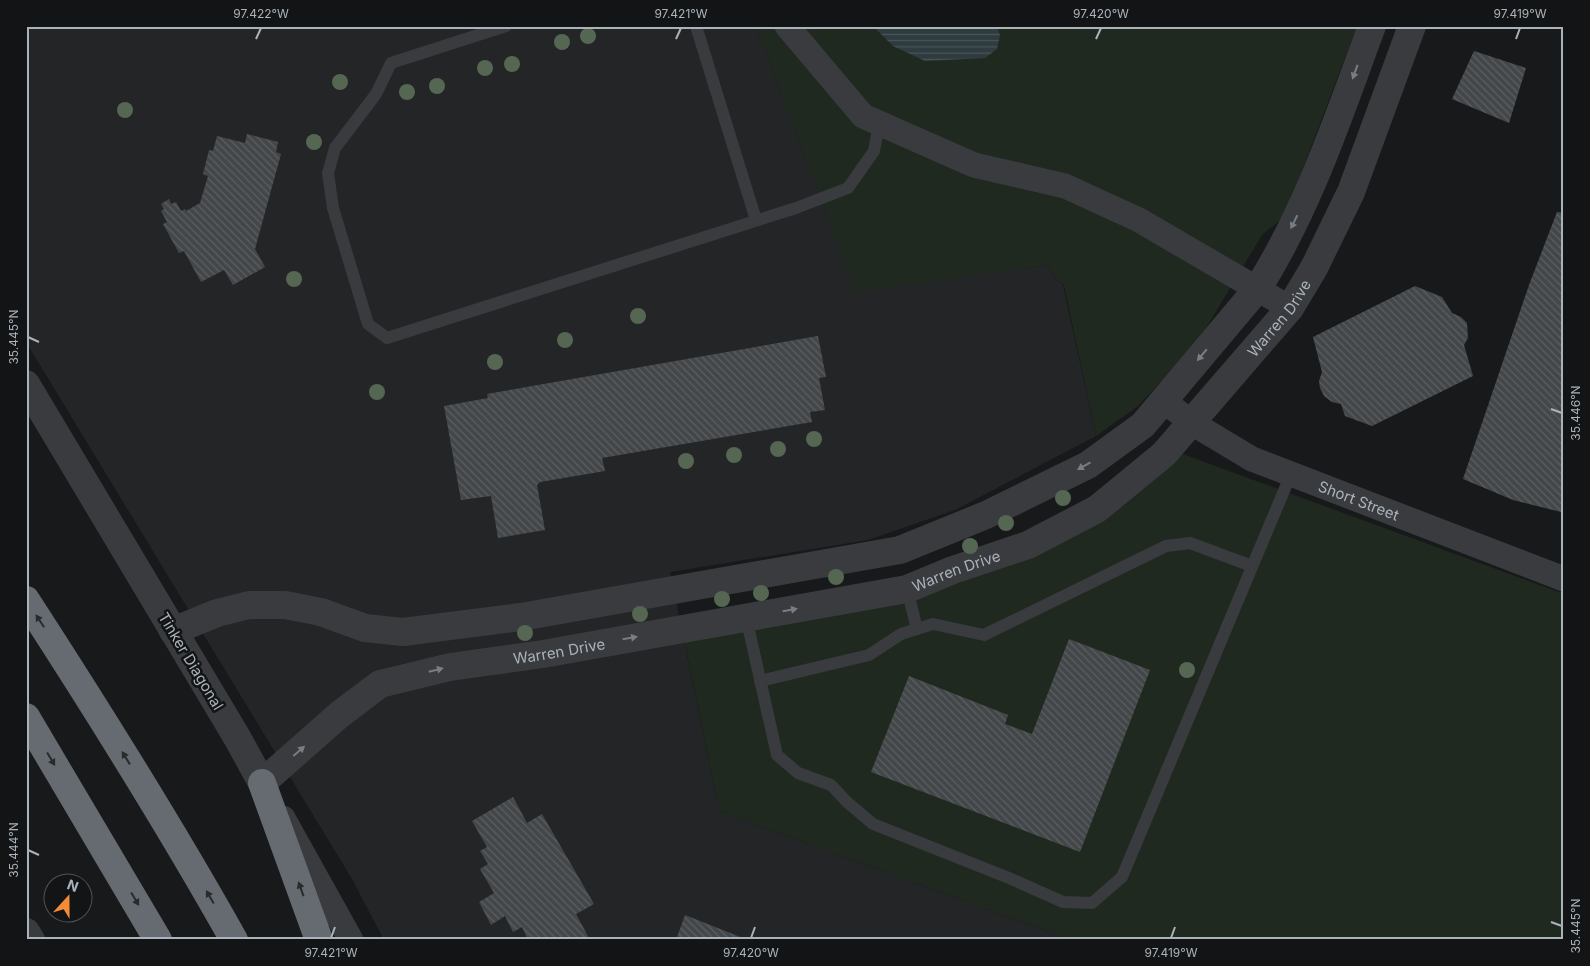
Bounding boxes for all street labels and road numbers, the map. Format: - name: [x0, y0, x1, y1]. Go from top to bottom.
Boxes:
- street label: Warren Drive: [1243, 276, 1315, 360]
- street label: Short Street: [1316, 476, 1402, 524]
- street label: Warren Drive: [909, 545, 1003, 595]
- street label: Tinker Diagonal: [154, 609, 228, 713]
- street label: Warren Drive: [512, 634, 606, 668]

